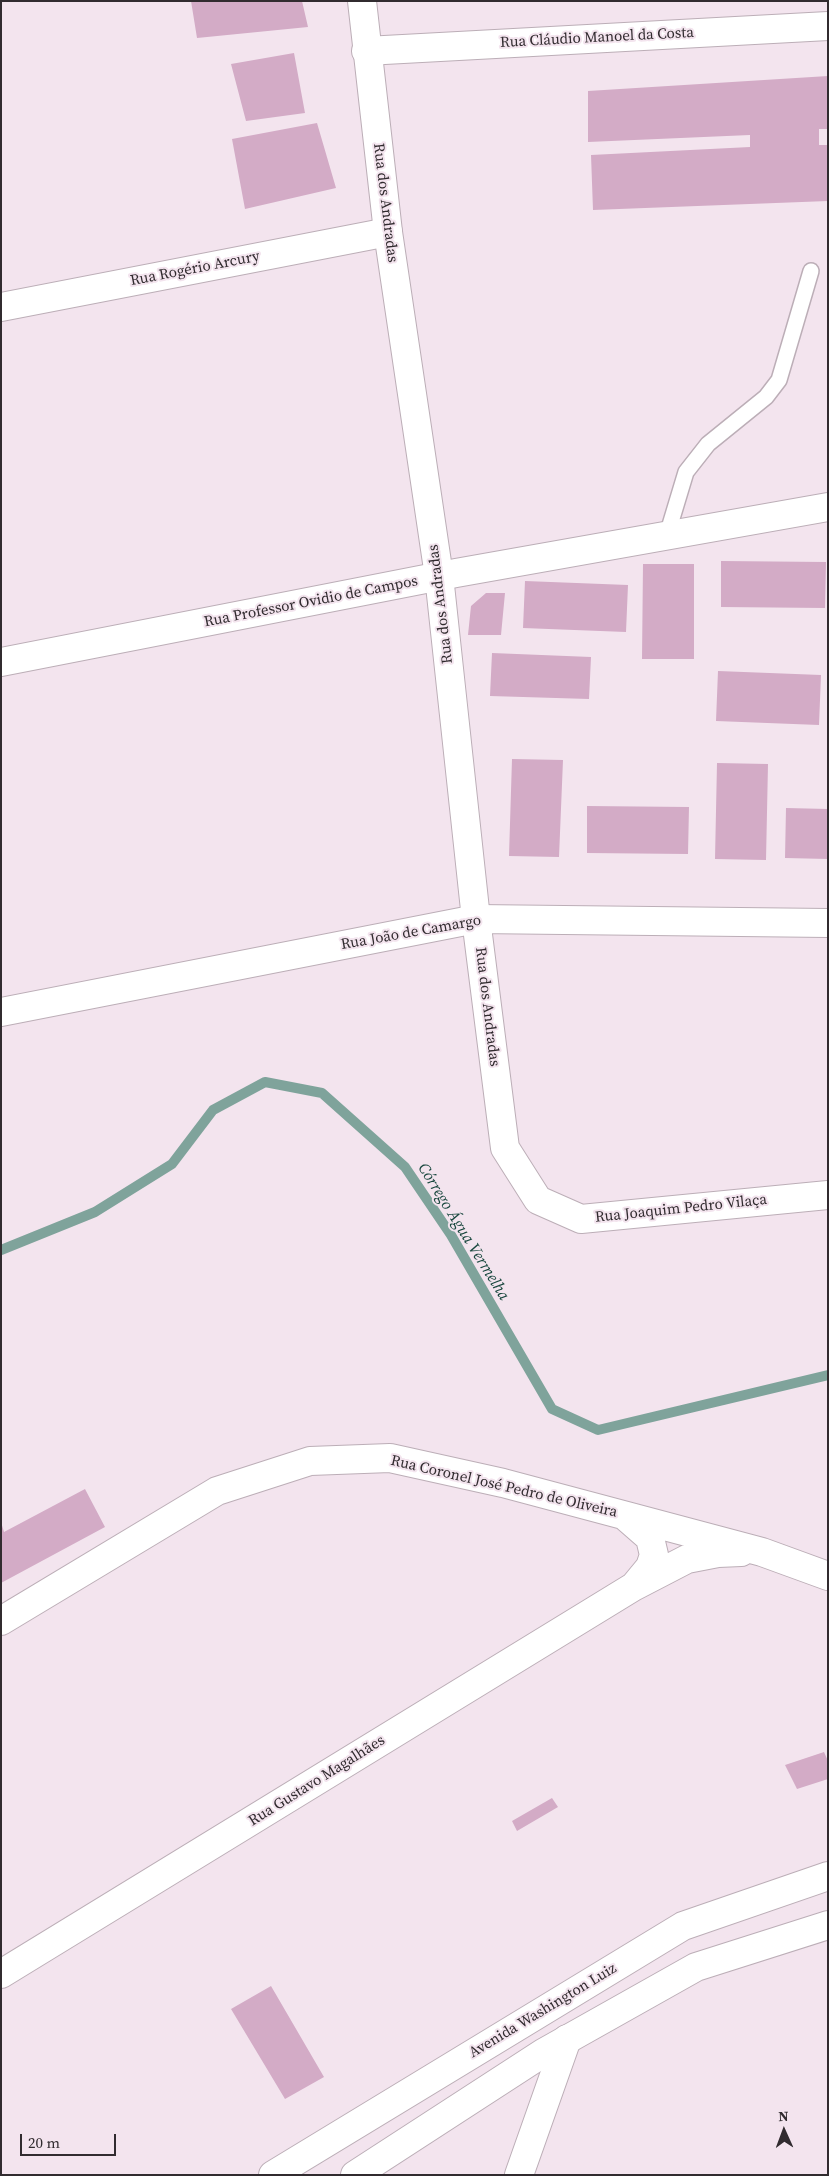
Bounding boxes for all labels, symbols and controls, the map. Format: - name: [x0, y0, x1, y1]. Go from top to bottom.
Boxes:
- street label: Rua Cláudio Manoel da Costa: [500, 24, 694, 52]
- street label: Rua dos Andradas: [369, 142, 401, 264]
- street label: Rua Rogério Arcury: [129, 248, 261, 290]
- street label: Rua dos Andradas: [425, 543, 457, 665]
- street label: Rua Professor Ovidio de Campos: [203, 572, 419, 632]
- street label: Rua João de Camargo: [339, 912, 483, 954]
- street label: Rua dos Andradas: [471, 946, 503, 1068]
- water label: Córrego Água Vermelha: [413, 1160, 513, 1304]
- street label: Rua Joaquim Pedro Vilaça: [594, 1191, 768, 1227]
- street label: Rua Coronel José Pedro de Oliveira: [389, 1452, 619, 1522]
- street label: Rua Gustavo Magalhães: [246, 1732, 388, 1830]
- street label: Avenida Washington Luiz: [466, 1960, 620, 2062]
- north arrow: [759, 2106, 809, 2156]
- text: N: [778, 2106, 789, 2126]
- scale bar: [22, 2124, 119, 2156]
- text: 20 m: [28, 2132, 60, 2153]

